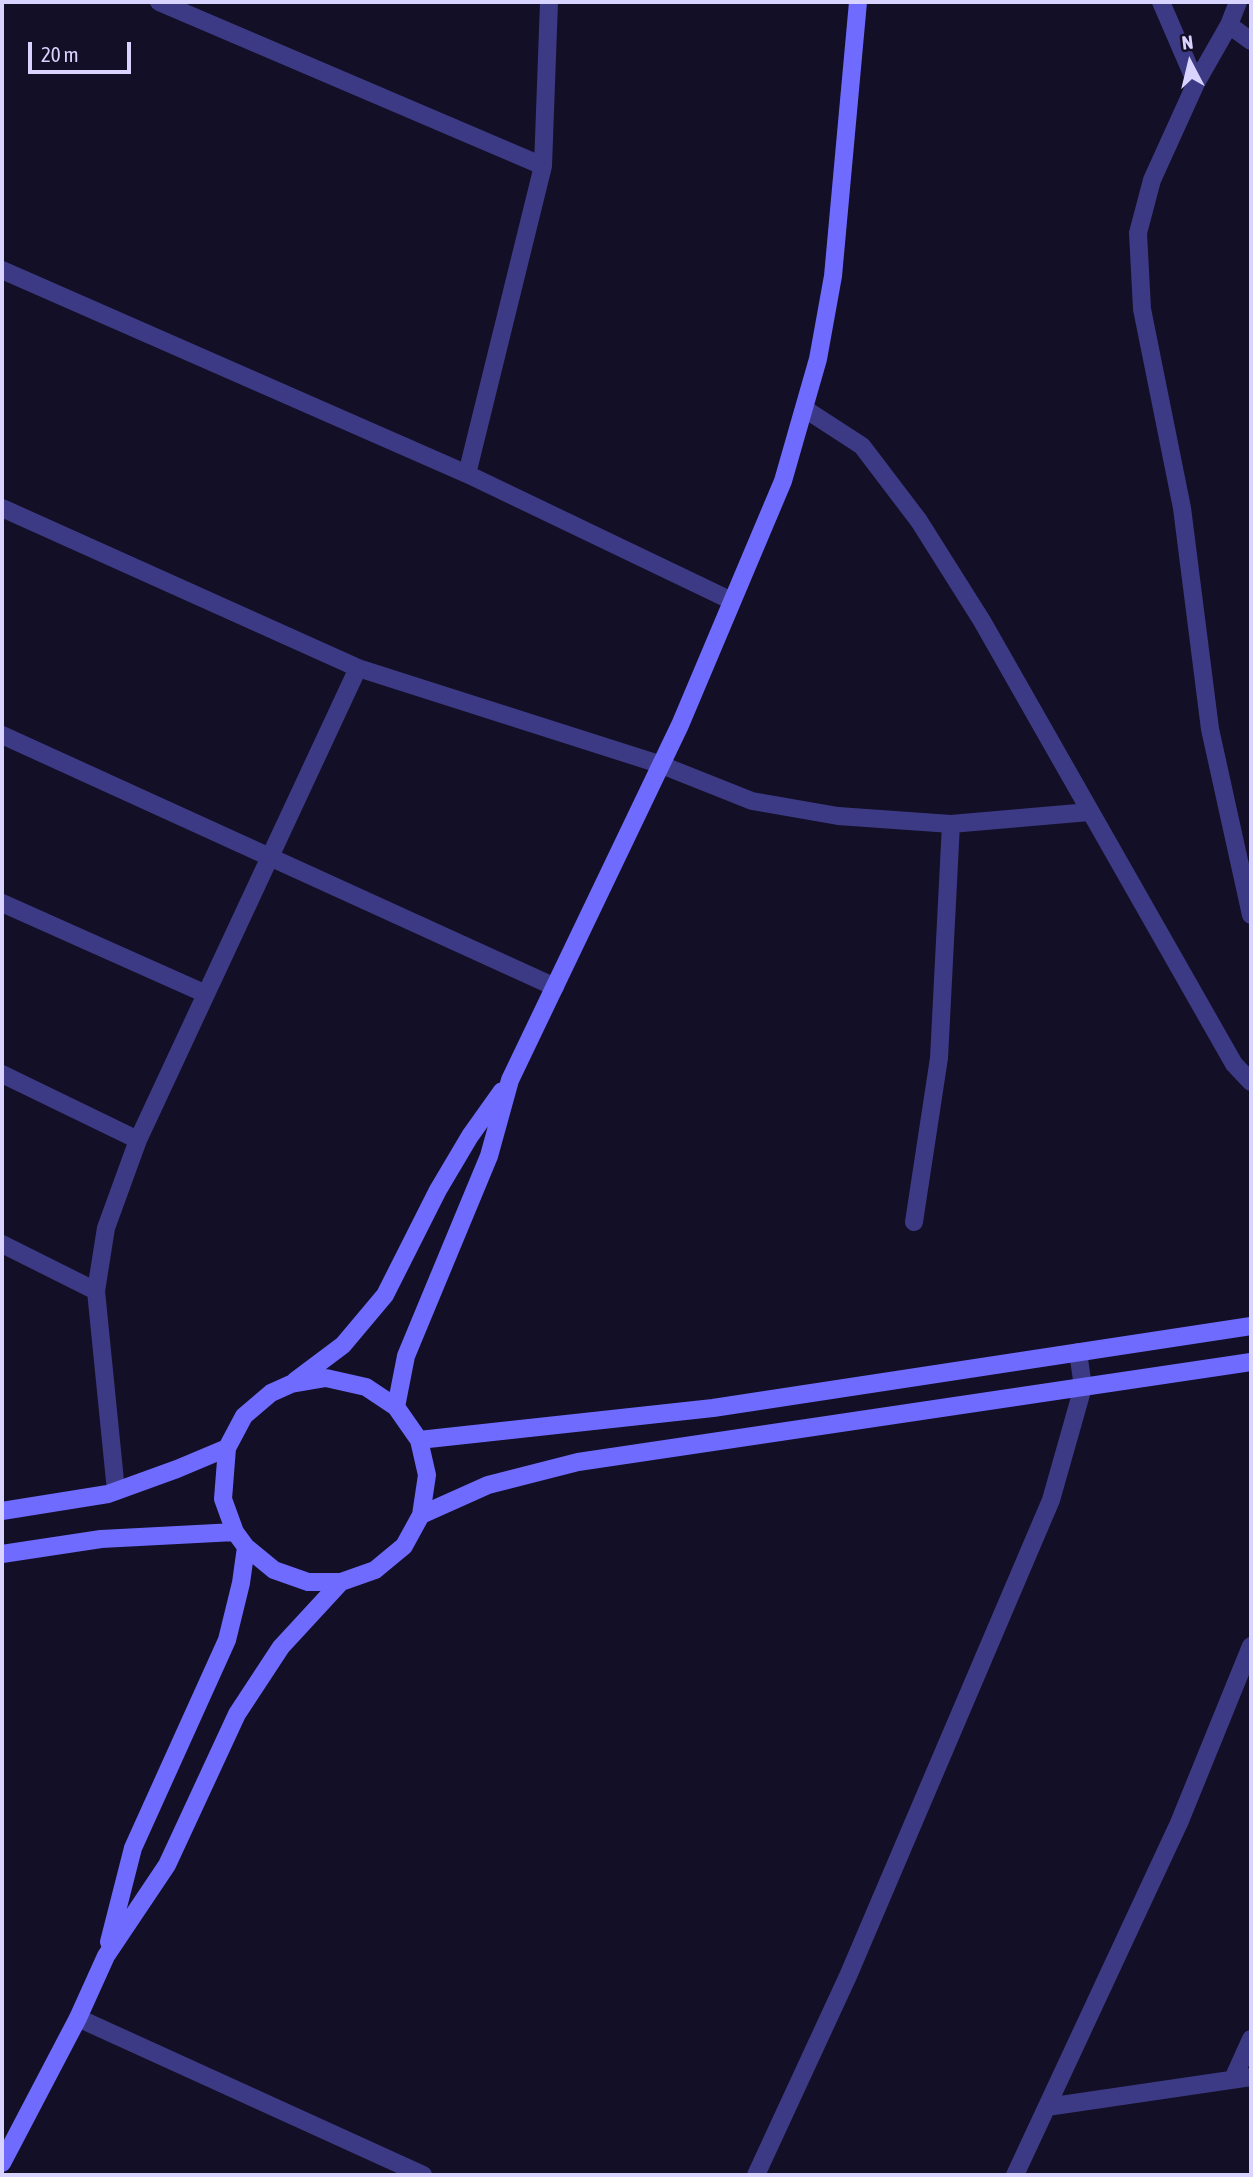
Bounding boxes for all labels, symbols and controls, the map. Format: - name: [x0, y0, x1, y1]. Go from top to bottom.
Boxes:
- scale bar: [32, 28, 135, 72]
- north arrow: [1155, 28, 1225, 98]
- text: N: [1181, 31, 1194, 54]
- text: 20 m: [41, 42, 79, 66]

